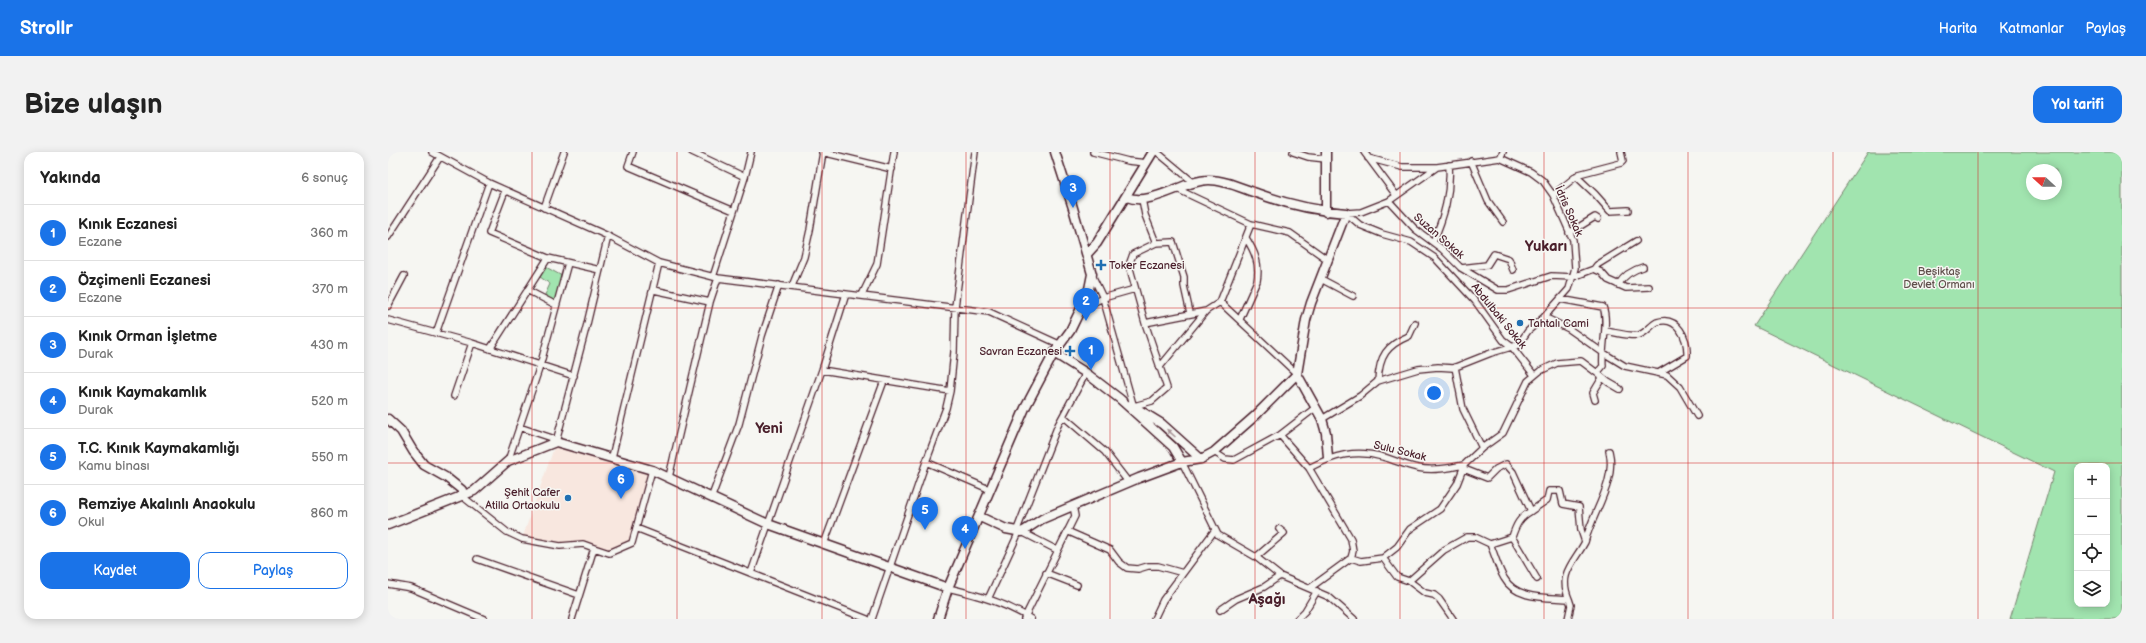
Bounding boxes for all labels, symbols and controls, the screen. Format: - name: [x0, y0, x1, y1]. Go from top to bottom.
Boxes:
- text: Strollr: [20, 17, 73, 40]
- text: Harita: [1939, 20, 1977, 37]
- text: Katmanlar: [1999, 20, 2064, 37]
- text: Paylaş: [2086, 20, 2126, 37]
- button: Yol tarifi: [2033, 86, 2122, 123]
- text: Bize ulaşın: [24, 88, 163, 121]
- north arrow: [2026, 164, 2062, 200]
- text: Yakında: [40, 168, 101, 188]
- text: 6 sonuç: [301, 170, 348, 186]
- pin: 3: [1060, 175, 1086, 208]
- street label: İdris Sokak: [1552, 184, 1586, 239]
- street label: Suzan Sokak: [1411, 210, 1467, 262]
- text: Kınık Eczanesi: [78, 215, 177, 234]
- text: 1: [50, 225, 56, 241]
- text: 360 m: [310, 225, 348, 241]
- text: Eczane: [78, 234, 122, 250]
- district label: Yukarı: [1525, 237, 1567, 256]
- place label: Toker Eczanesi: [1109, 259, 1185, 272]
- marker: Toker Eczanesi: [1096, 260, 1106, 270]
- park label: Beşiktaş Devlet Ormanı: [1903, 265, 1975, 291]
- text: Özçimenli Eczanesi: [78, 271, 211, 290]
- text: 2: [49, 281, 57, 297]
- text: 370 m: [312, 281, 348, 297]
- street label: Abdulbaki Sokak: [1469, 281, 1530, 352]
- pin: 2: [1073, 288, 1099, 321]
- text: Eczane: [78, 290, 122, 306]
- place label: Tahtalı Cami: [1528, 317, 1589, 330]
- marker: Tahtalı Cami: [1515, 318, 1525, 328]
- text: Kınık Orman İşletme: [78, 327, 217, 346]
- text: 3: [49, 337, 57, 353]
- text: 430 m: [310, 337, 348, 353]
- pin: 1: [1078, 337, 1104, 370]
- place label: Savran Eczanesi: [979, 345, 1062, 358]
- text: Durak: [78, 346, 113, 362]
- marker: Savran Eczanesi: [1065, 346, 1075, 356]
- text: Kınık Kaymakamlık: [78, 383, 207, 402]
- your location: [1424, 383, 1444, 403]
- text: 4: [49, 393, 57, 409]
- text: 520 m: [311, 393, 348, 409]
- text: Durak: [78, 402, 113, 418]
- district label: Yeni: [755, 419, 783, 438]
- one-way arrow: [1167, 429, 1176, 438]
- street label: Sulu Sokak: [1372, 438, 1428, 464]
- text: T.C. Kınık Kaymakamlığı: [78, 439, 239, 458]
- text: 5: [49, 449, 57, 465]
- text: 550 m: [311, 449, 348, 465]
- text: Kamu binası: [78, 458, 150, 474]
- map controls: [2074, 463, 2110, 607]
- button: +: [2074, 463, 2110, 499]
- pin: 6: [608, 466, 634, 499]
- place label: Şehit Cafer Atilla Ortaokulu: [485, 486, 561, 512]
- marker: Şehit Cafer Atilla Ortaokulu: [563, 493, 573, 503]
- text: Remziye Akalınlı Anaokulu: [78, 495, 255, 514]
- pin: 5: [912, 497, 938, 530]
- button: −: [2074, 499, 2110, 535]
- text: 6: [49, 505, 57, 521]
- text: 860 m: [311, 505, 348, 521]
- text: Okul: [78, 514, 104, 530]
- pin: 4: [952, 516, 978, 549]
- button: locate: [2074, 535, 2110, 571]
- button: Kaydet: [40, 552, 190, 589]
- button: Paylaş: [198, 552, 348, 589]
- button: layers: [2074, 571, 2110, 607]
- district label: Aşağı: [1248, 590, 1285, 609]

